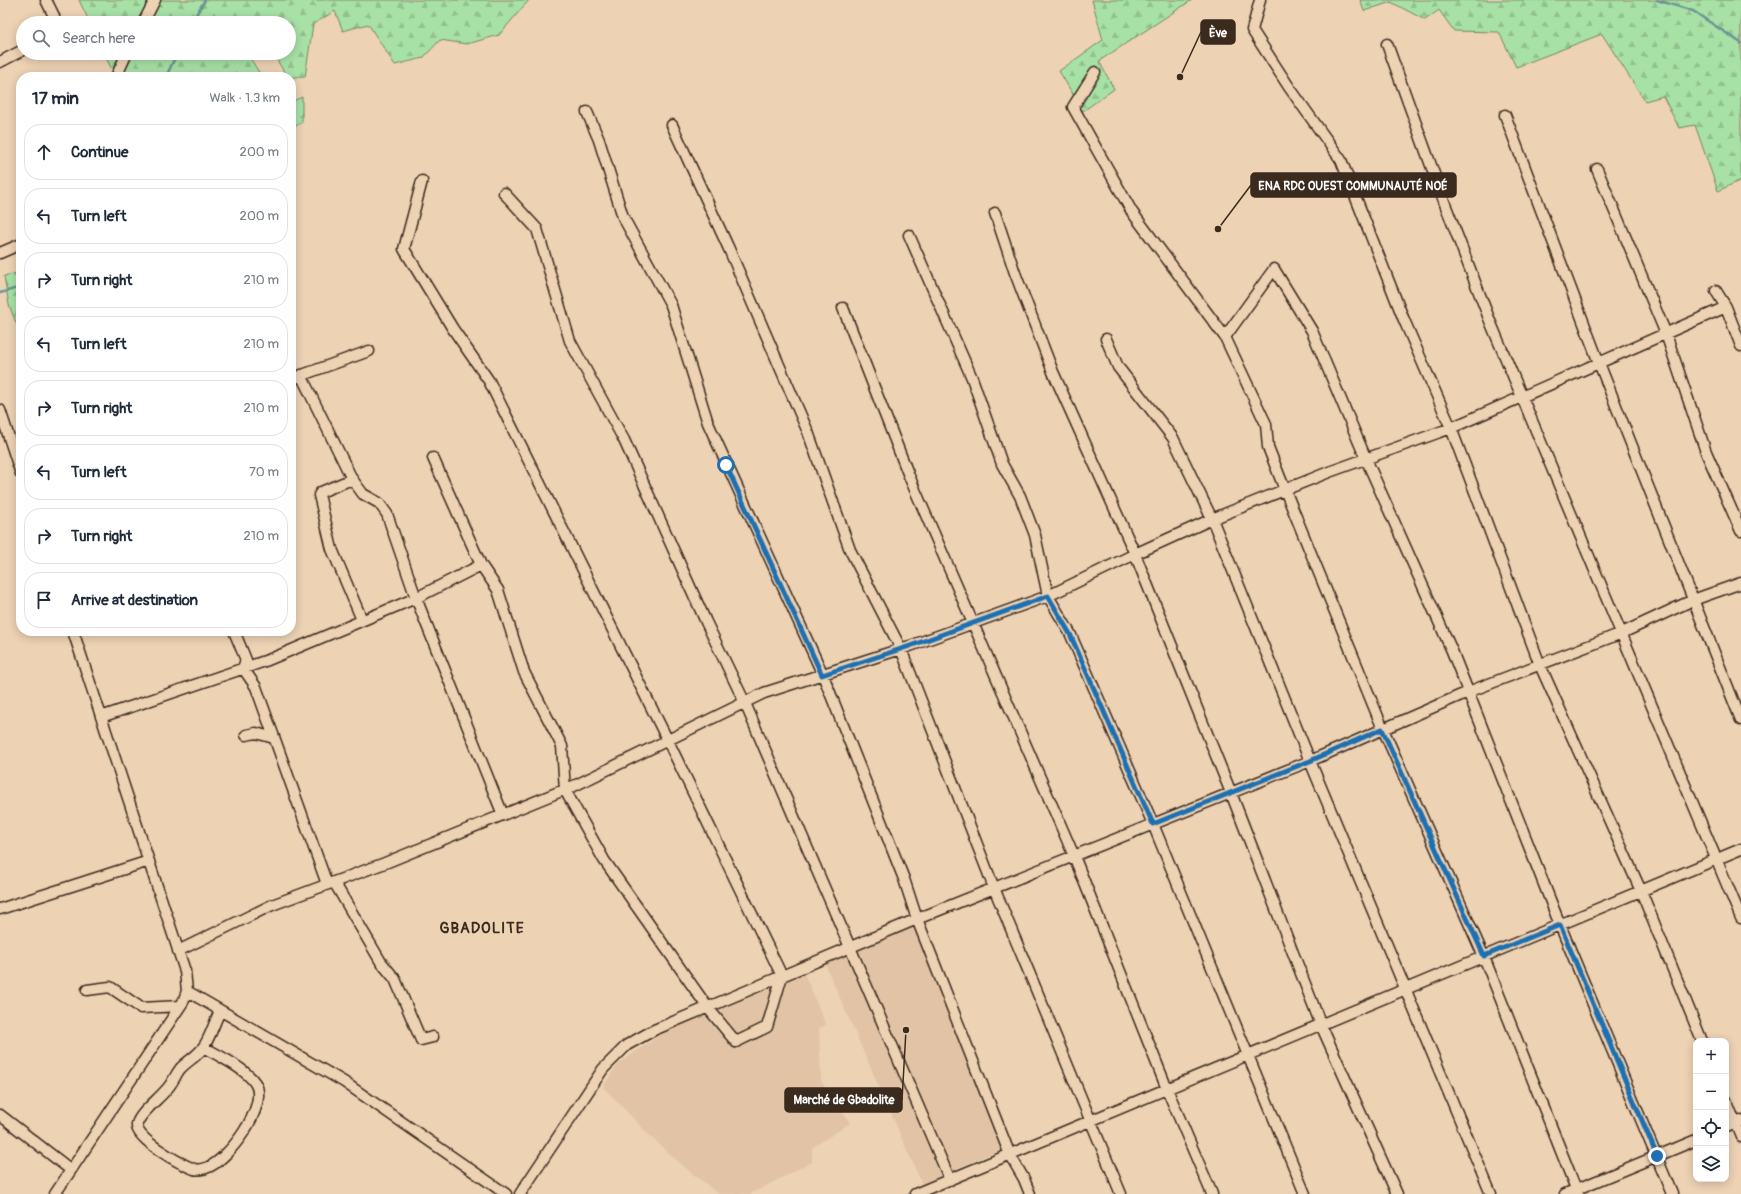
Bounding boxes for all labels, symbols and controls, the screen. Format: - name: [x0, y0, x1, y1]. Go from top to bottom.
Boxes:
- search box: [16, 16, 296, 60]
- callout: Ève: [1201, 20, 1235, 44]
- text: Ève: [1209, 24, 1228, 41]
- icon: search: [30, 27, 52, 49]
- text: Search here: [62, 29, 135, 48]
- text: 17 min: [32, 88, 79, 109]
- text: Walk · 1.3 km: [210, 90, 280, 106]
- icon: ahead: [33, 141, 55, 163]
- text: Continue: [71, 143, 129, 162]
- text: 200 m: [240, 144, 279, 160]
- callout: ENA RDC OUEST COMMUNAUTÉ NOÉ: [1251, 173, 1456, 197]
- text: ENA RDC OUEST COMMUNAUTÉ NOÉ: [1258, 178, 1448, 194]
- icon: left: [33, 205, 55, 227]
- text: Turn left: [71, 207, 127, 226]
- text: 200 m: [240, 208, 279, 224]
- icon: right: [33, 269, 55, 291]
- text: Turn right: [71, 271, 132, 290]
- text: 210 m: [243, 272, 279, 288]
- icon: left: [33, 333, 55, 355]
- text: Turn left: [71, 335, 127, 354]
- text: 210 m: [243, 336, 279, 352]
- icon: right: [33, 397, 55, 419]
- text: Turn right: [71, 399, 132, 418]
- text: 210 m: [243, 400, 279, 416]
- route start: [717, 456, 735, 474]
- icon: left: [33, 461, 55, 483]
- text: Turn left: [71, 463, 127, 482]
- text: 70 m: [249, 464, 279, 480]
- icon: right: [33, 525, 55, 547]
- text: Turn right: [71, 527, 132, 546]
- text: 210 m: [243, 528, 279, 544]
- icon: arrive: [33, 589, 55, 611]
- text: Arrive at destination: [71, 591, 198, 610]
- district label: GBADOLITE: [440, 919, 524, 938]
- map controls: [1693, 1038, 1729, 1182]
- button: +: [1693, 1038, 1729, 1074]
- button: −: [1693, 1074, 1729, 1110]
- callout: Marché de Gbadolite: [785, 1088, 902, 1112]
- text: Marché de Gbadolite: [794, 1093, 896, 1108]
- button: locate: [1693, 1110, 1729, 1146]
- button: layers: [1693, 1146, 1729, 1182]
- route end: [1648, 1147, 1666, 1165]

